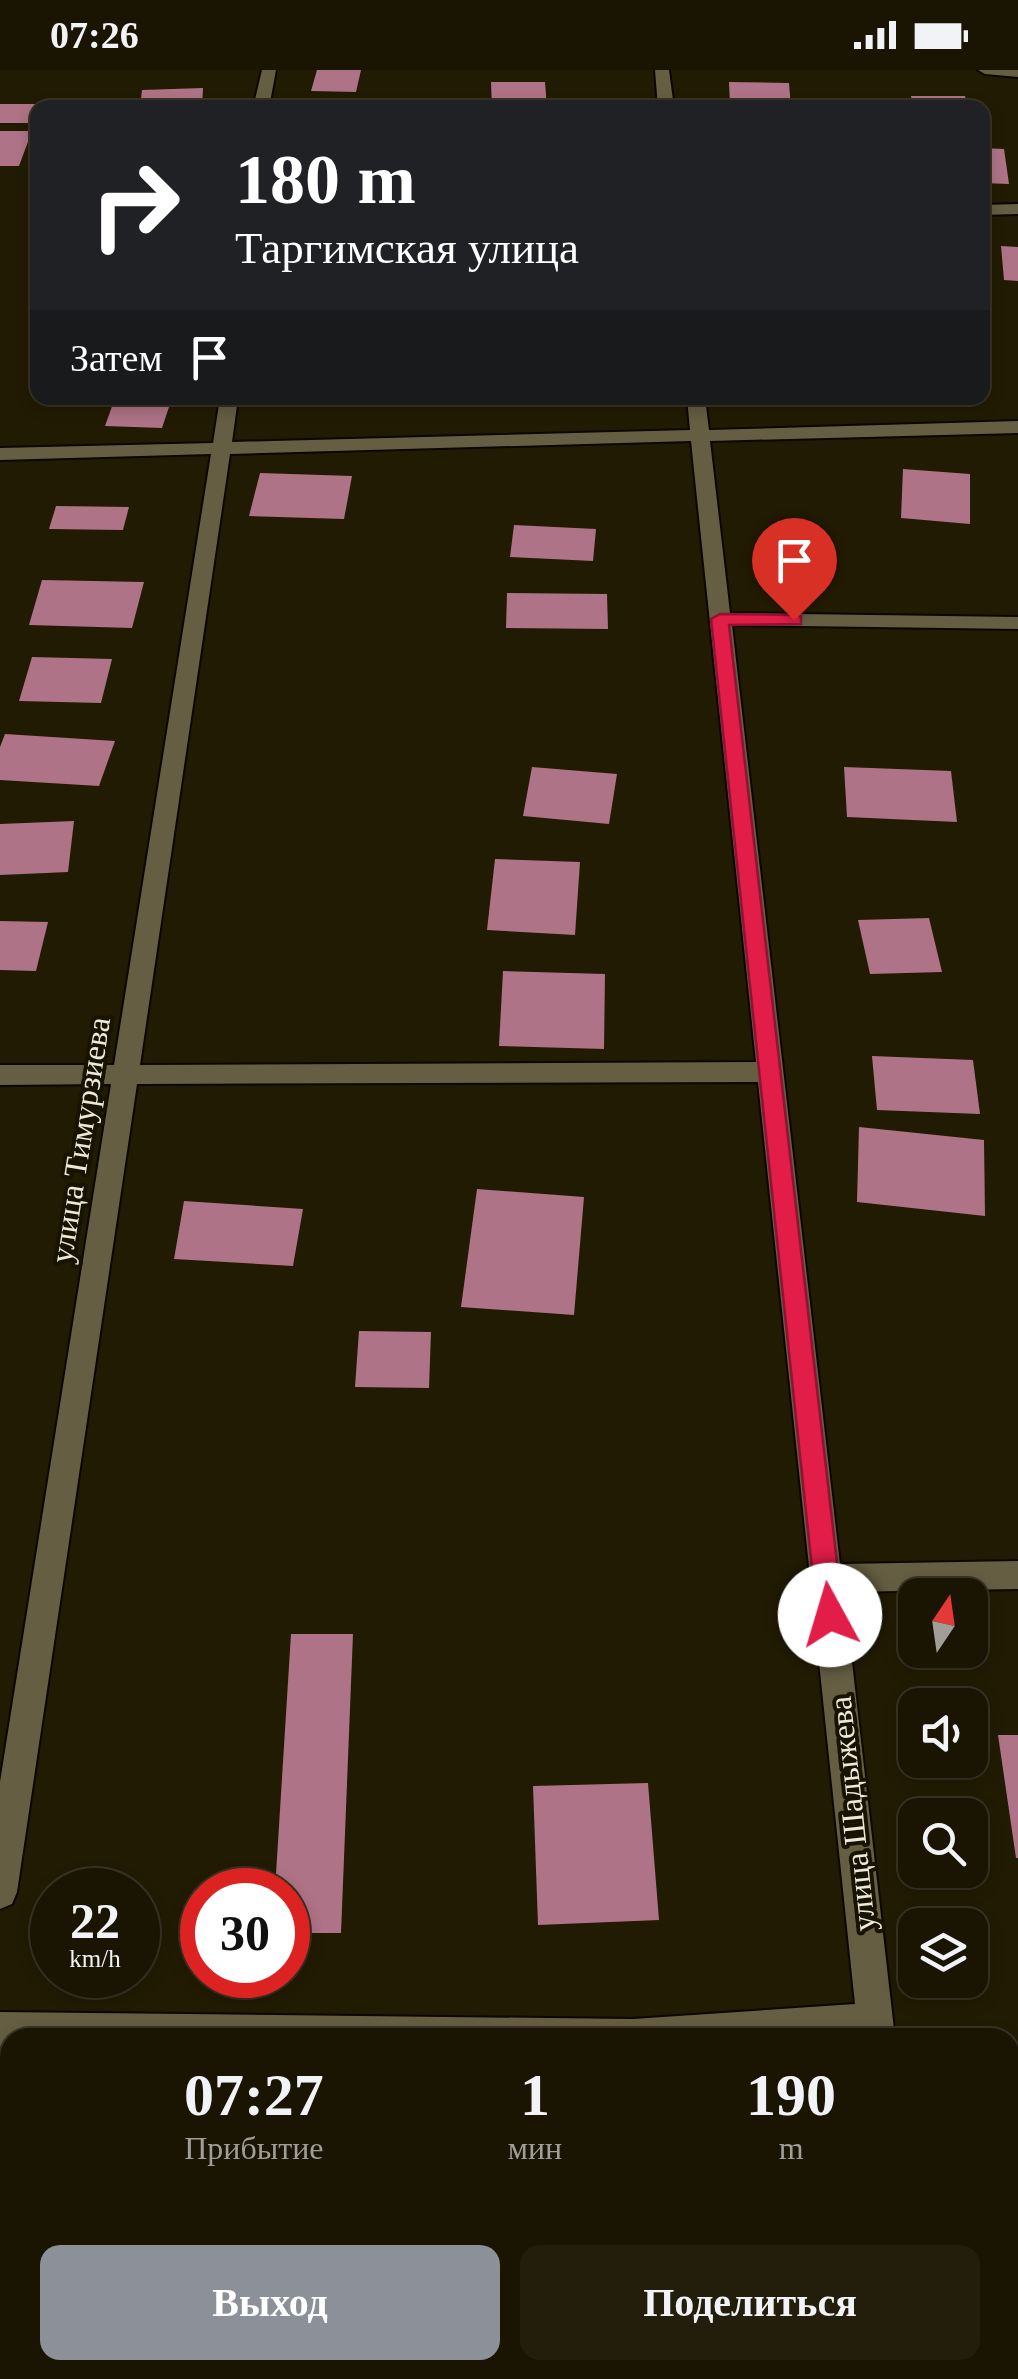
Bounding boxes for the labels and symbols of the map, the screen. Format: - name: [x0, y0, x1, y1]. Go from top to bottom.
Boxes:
- pin: [752, 518, 837, 621]
- street label: улица Тимурзиева: [43, 1015, 117, 1265]
- position arrow: [778, 1563, 882, 1667]
- north arrow: [898, 1578, 988, 1668]
- street label: улица Шадыжева: [822, 1695, 882, 1933]
- speed limit sign: 30: [180, 1868, 310, 1998]

